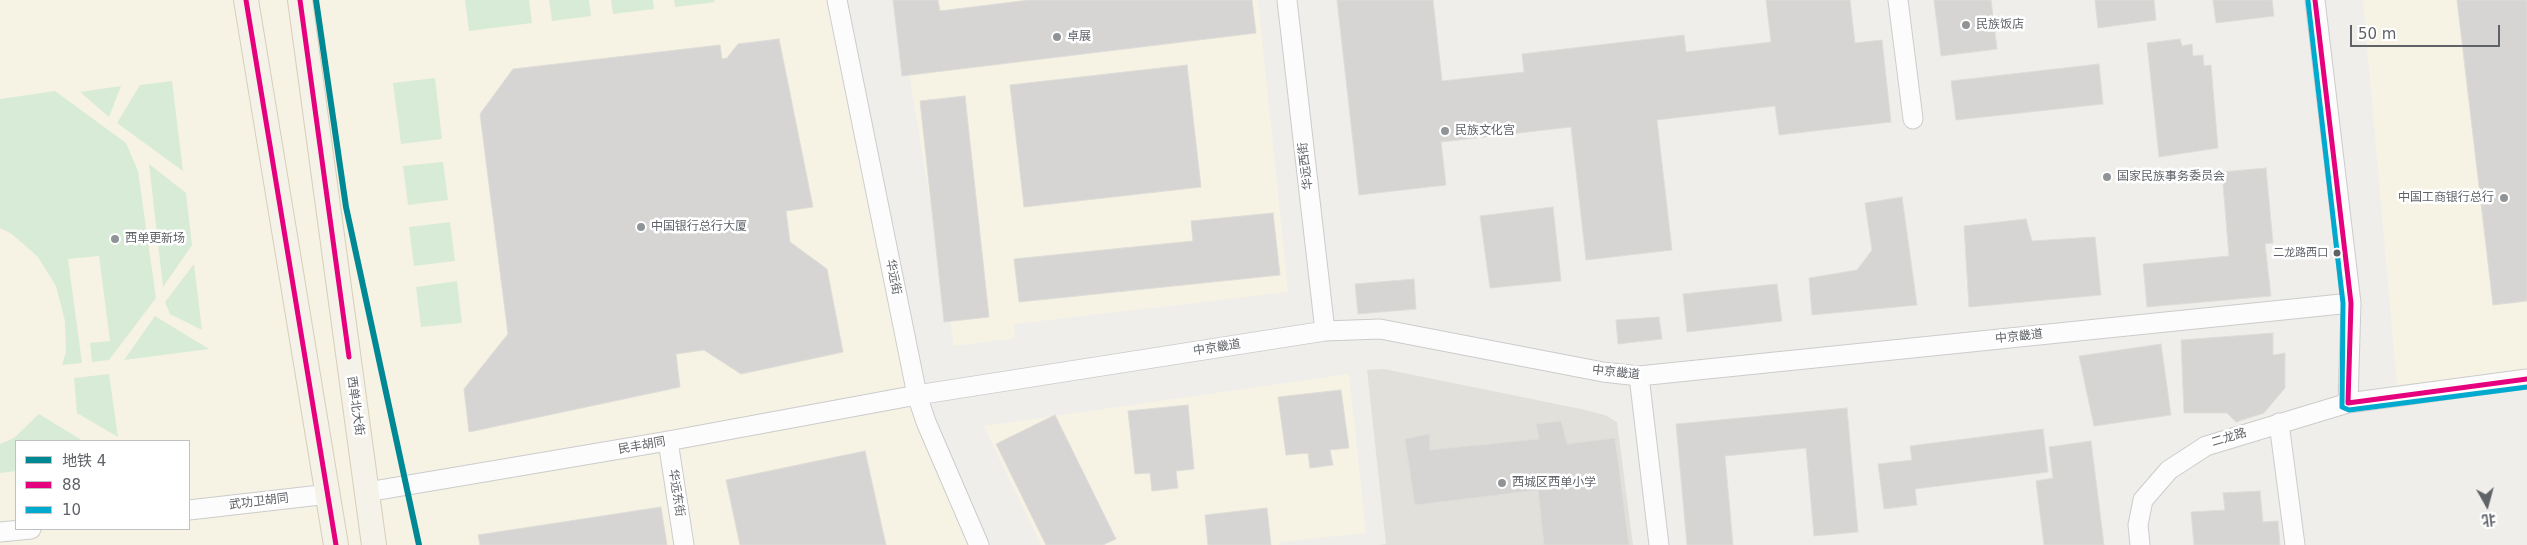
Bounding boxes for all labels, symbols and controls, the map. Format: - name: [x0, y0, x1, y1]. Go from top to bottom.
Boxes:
- scale bar: [2352, 15, 2502, 47]
- place label: 民族饭店: [1976, 18, 2024, 32]
- marker: 民族饭店: [1960, 19, 1972, 31]
- text: 50 m: [2358, 25, 2396, 43]
- place label: 卓展: [1067, 30, 1091, 44]
- marker: 卓展: [1051, 31, 1063, 43]
- place label: 民族文化宫: [1455, 124, 1515, 138]
- marker: 民族文化宫: [1439, 125, 1451, 137]
- street label: 华远西街: [1296, 141, 1316, 191]
- place label: 国家民族事务委员会: [2117, 170, 2225, 184]
- marker: 国家民族事务委员会: [2101, 171, 2113, 183]
- place label: 中国工商银行总行: [2398, 191, 2494, 205]
- marker: 中国工商银行总行: [2498, 192, 2510, 204]
- place label: 中国银行总行大厦: [651, 220, 747, 234]
- marker: 中国银行总行大厦: [635, 221, 647, 233]
- place label: 西单更新场: [125, 232, 185, 246]
- marker: 西单更新场: [109, 233, 121, 245]
- place label: 二龙路西口: [2273, 246, 2328, 260]
- marker: 二龙路西口: [2332, 248, 2342, 258]
- street label: 华远街: [882, 258, 904, 296]
- street label: 中京畿道: [1994, 327, 2044, 347]
- street label: 中京畿道: [1192, 337, 1242, 359]
- street label: 中京畿道: [1591, 363, 1641, 383]
- street label: 西单北大街: [344, 375, 366, 437]
- street label: 二龙路: [2210, 426, 2248, 450]
- street label: 民丰胡同: [617, 435, 667, 457]
- legend: [15, 440, 190, 530]
- text: 地铁 4: [62, 452, 106, 470]
- street label: 华远东街: [665, 468, 687, 518]
- text: 88: [62, 476, 81, 494]
- place label: 西城区西单小学: [1512, 476, 1596, 490]
- marker: 西城区西单小学: [1496, 477, 1508, 489]
- north arrow: [2462, 480, 2512, 530]
- street label: 武功卫胡同: [228, 491, 290, 513]
- text: 10: [62, 501, 81, 519]
- text: 北: [2481, 511, 2497, 529]

